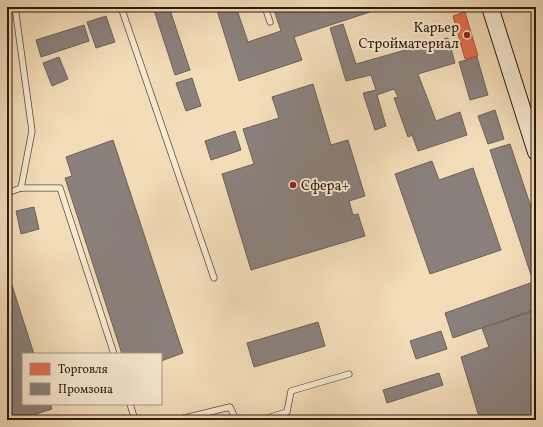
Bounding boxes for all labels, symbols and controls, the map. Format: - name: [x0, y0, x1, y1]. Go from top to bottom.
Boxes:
- place label: Карьер Стройматериал: [359, 19, 459, 54]
- marker: Карьер Стройматериал: [462, 30, 472, 40]
- place label: Сфера+: [301, 177, 350, 196]
- marker: Сфера+: [288, 180, 298, 190]
- legend: [22, 353, 162, 405]
- text: Торговля: [58, 362, 108, 378]
- text: Промзона: [58, 382, 113, 398]

